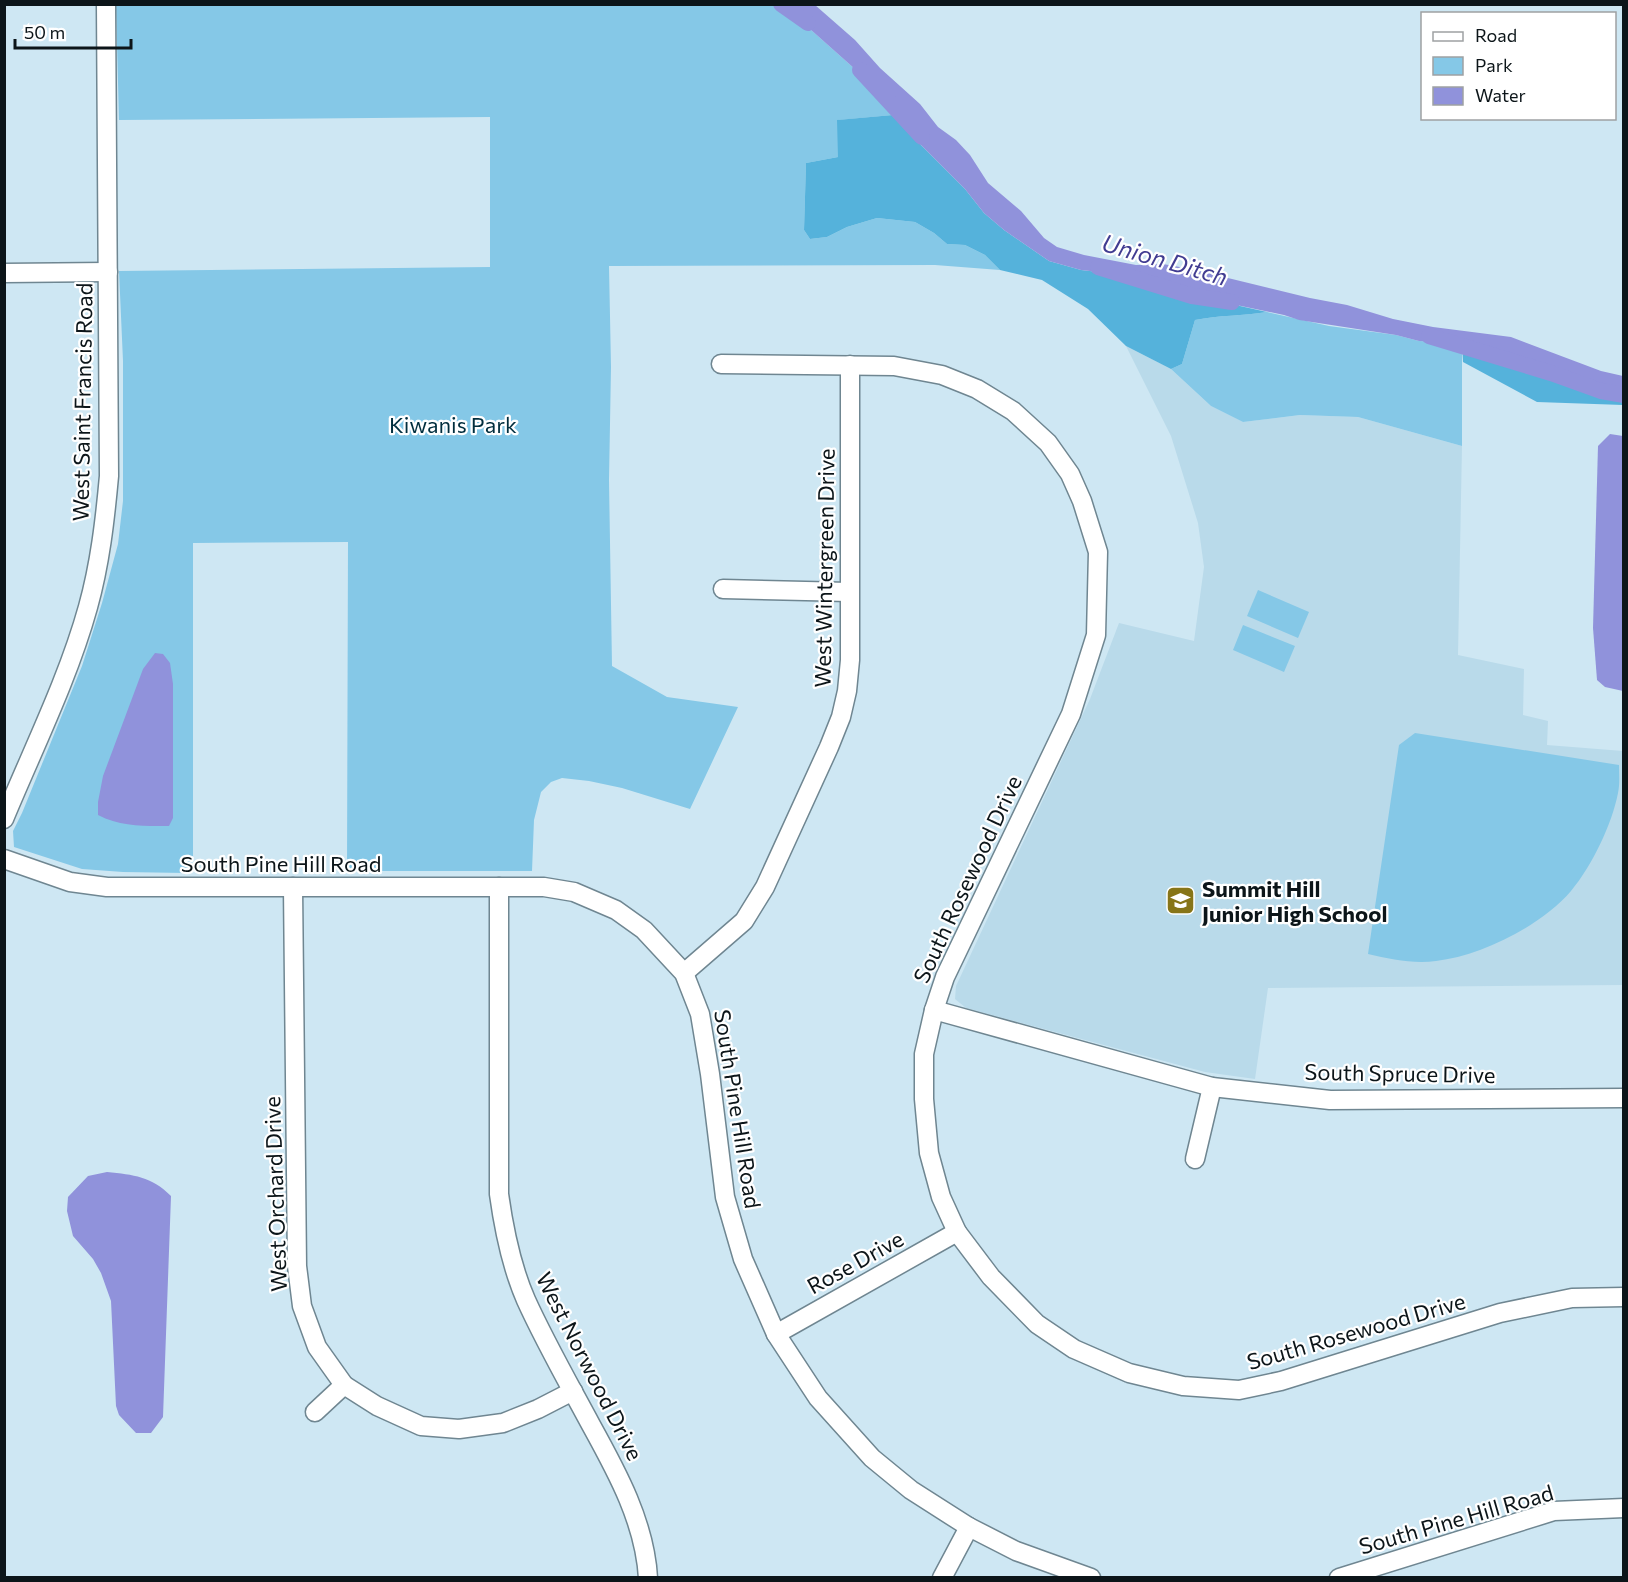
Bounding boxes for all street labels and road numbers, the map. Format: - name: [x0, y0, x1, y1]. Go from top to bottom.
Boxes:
- street label: West Saint Francis Road: [66, 282, 98, 522]
- street label: West Wintergreen Drive: [808, 448, 840, 688]
- street label: South Rosewood Drive: [907, 771, 1027, 987]
- street label: South Pine Hill Road: [181, 850, 381, 877]
- street label: South Pine Hill Road: [709, 1008, 767, 1210]
- street label: South Spruce Drive: [1304, 1058, 1496, 1088]
- street label: West Orchard Drive: [258, 1096, 292, 1292]
- street label: Rose Drive: [802, 1225, 908, 1299]
- street label: West Norwood Drive: [531, 1267, 649, 1465]
- street label: South Rosewood Drive: [1244, 1287, 1468, 1375]
- street label: South Pine Hill Road: [1356, 1478, 1556, 1560]

